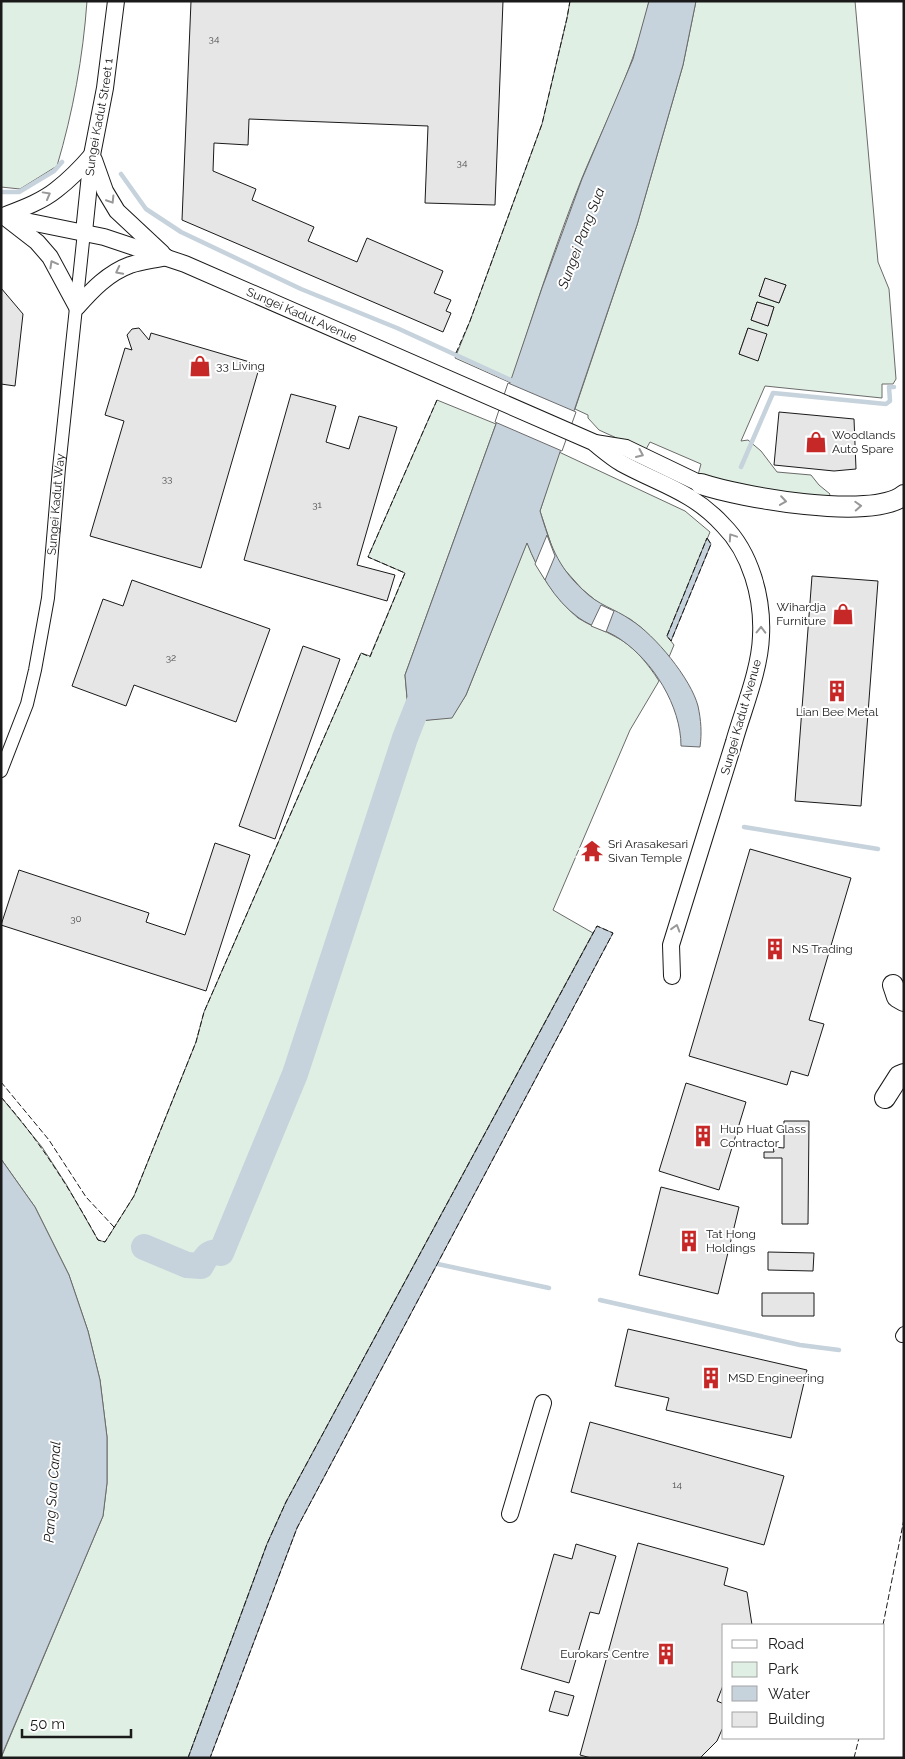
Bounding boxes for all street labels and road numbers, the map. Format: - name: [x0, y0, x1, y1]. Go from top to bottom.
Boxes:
- street label: Sungei Kadut Street 1: [83, 57, 116, 177]
- street label: Sungei Kadut Avenue: [244, 285, 359, 345]
- street label: Sungei Kadut Way: [45, 452, 68, 556]
- street label: Sungei Kadut Avenue: [718, 658, 764, 776]

